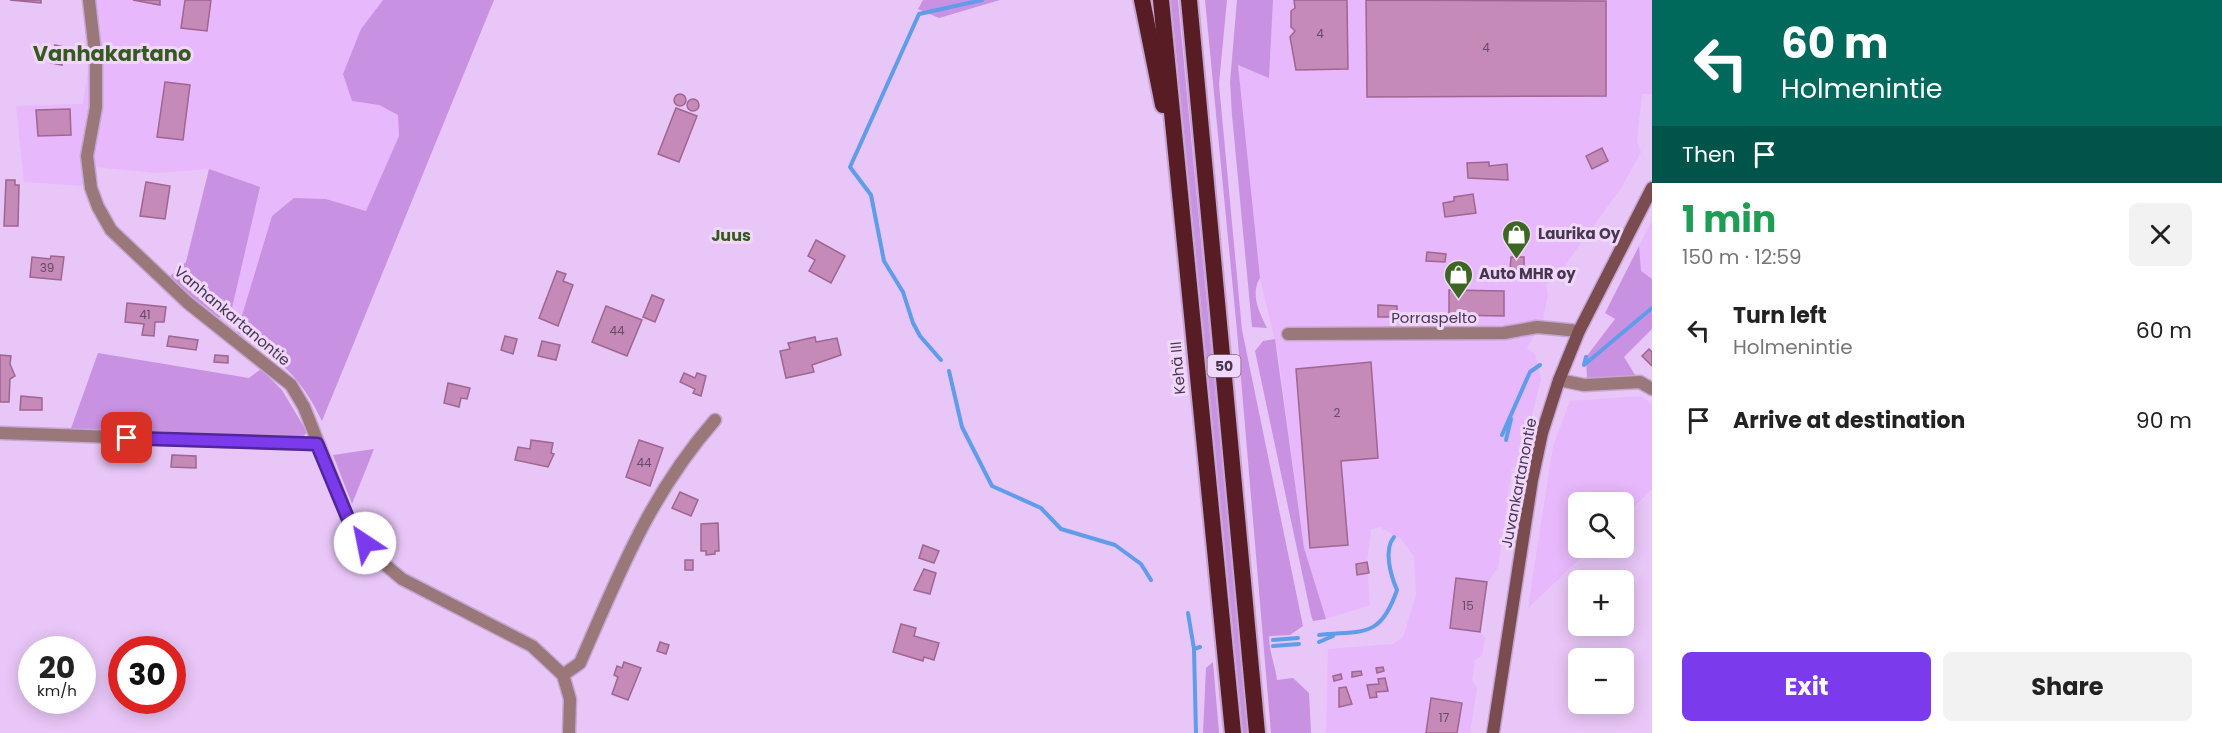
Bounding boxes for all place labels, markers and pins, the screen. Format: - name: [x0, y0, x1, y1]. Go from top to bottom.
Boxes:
- shop icon: Laurika Oy: [1501, 218, 1533, 260]
- place label: Laurika Oy: [1538, 223, 1621, 244]
- shop icon: Auto MHR oy: [1442, 258, 1474, 300]
- place label: Auto MHR oy: [1479, 263, 1576, 284]
- pin: [101, 412, 152, 463]

